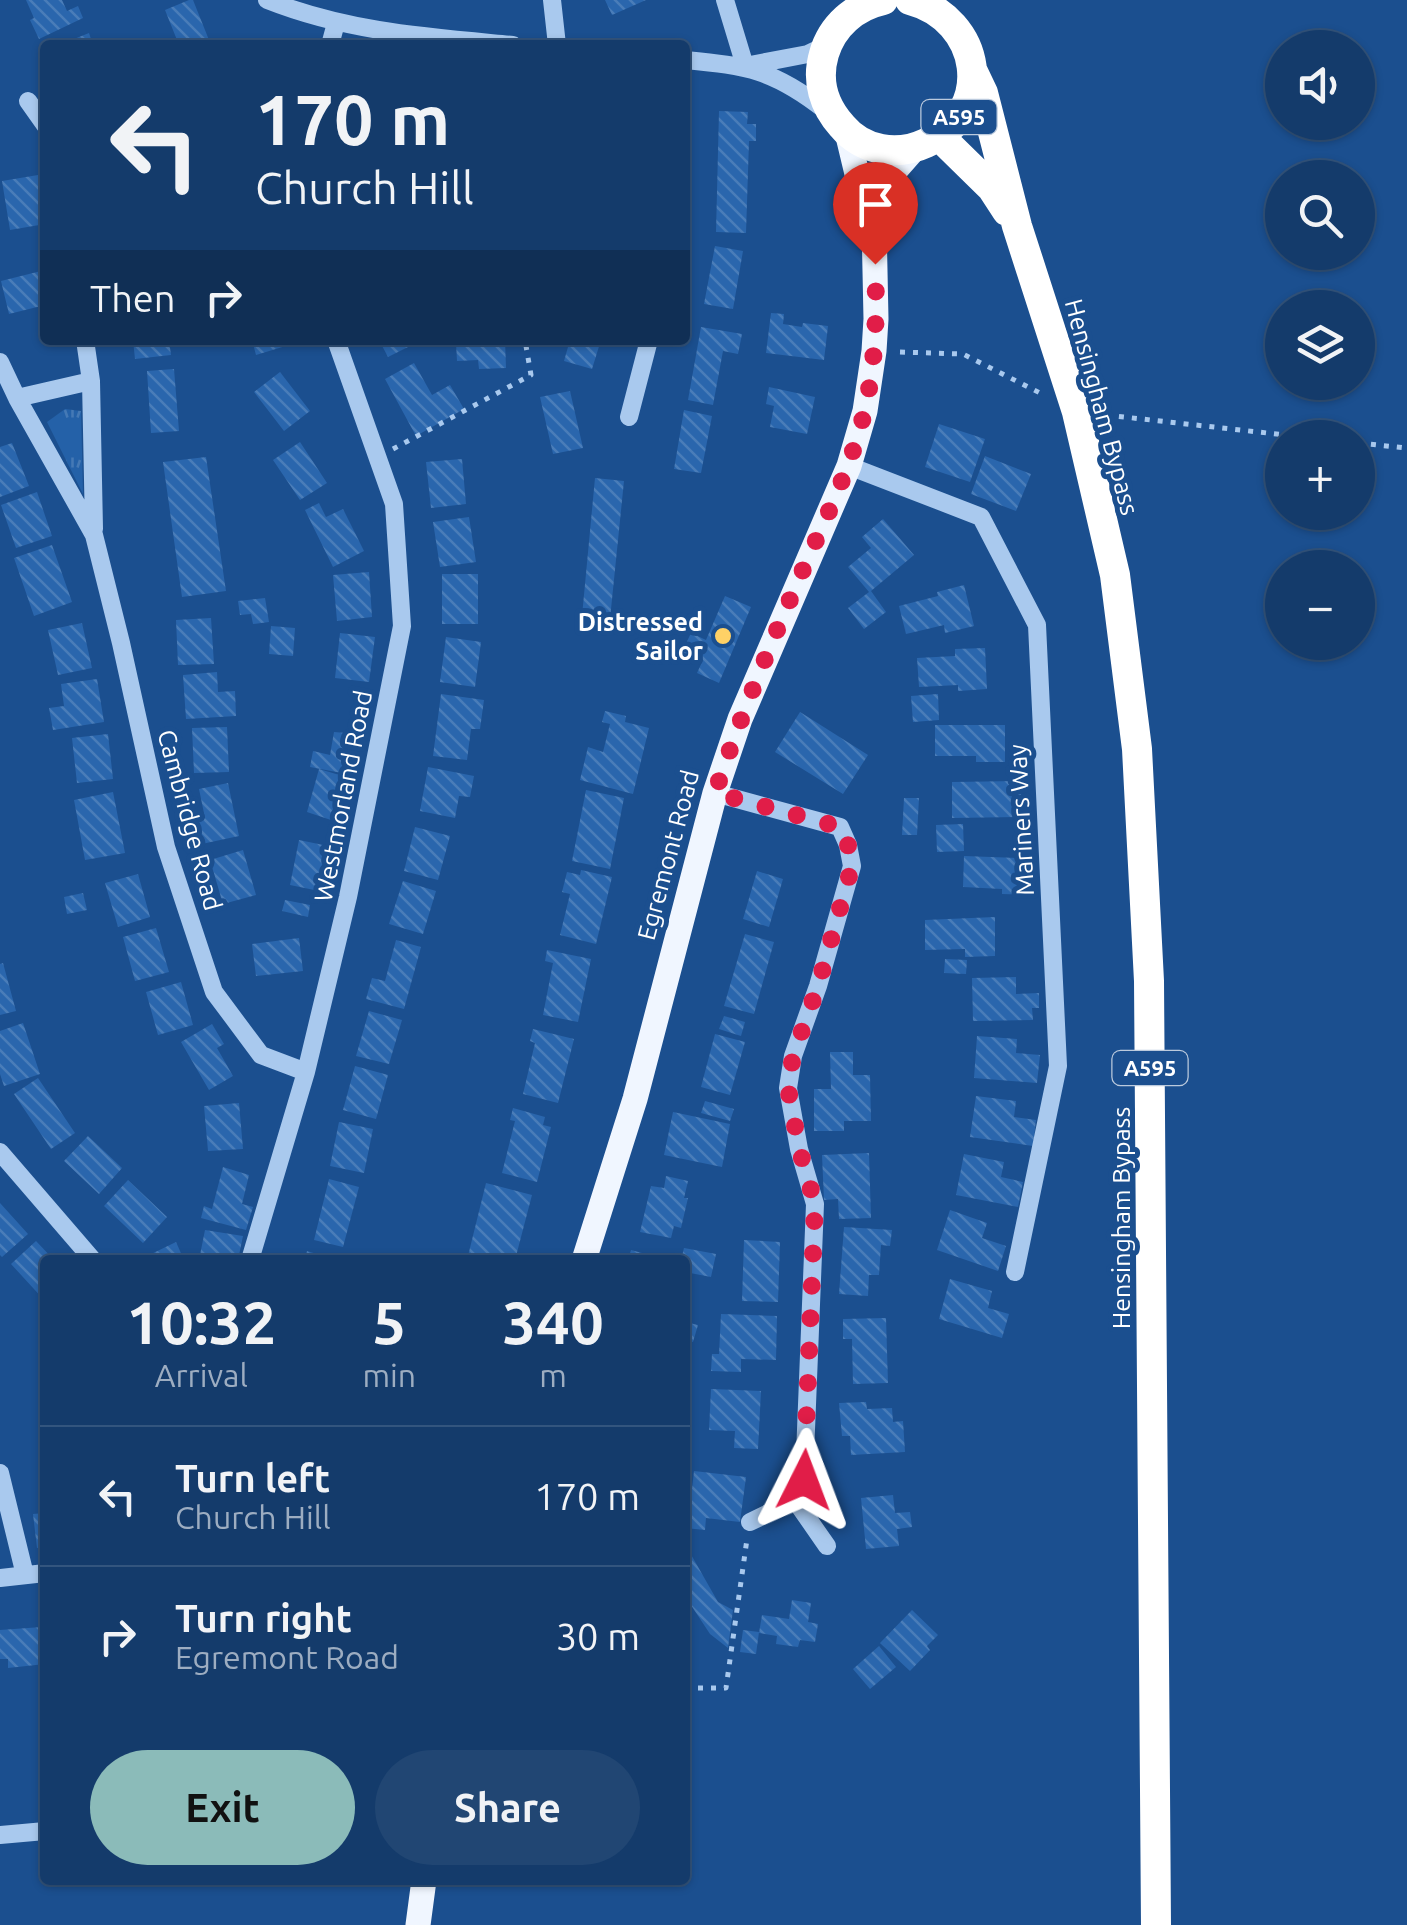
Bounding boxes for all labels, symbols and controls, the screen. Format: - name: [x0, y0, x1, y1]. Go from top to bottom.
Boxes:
- map controls: [1265, 30, 1375, 660]
- button: sound: [1265, 30, 1375, 140]
- icon: left: [90, 80, 220, 210]
- text: 170 m: [255, 80, 450, 158]
- road number: A595: [922, 100, 996, 134]
- button: search: [1265, 160, 1375, 270]
- text: Church Hill: [255, 162, 474, 213]
- pin: [833, 162, 918, 265]
- icon: arrive: [848, 177, 903, 232]
- icon: right: [196, 270, 251, 325]
- text: Then: [90, 277, 176, 319]
- button: layers: [1265, 290, 1375, 400]
- street label: Hensingham Bypass: [1060, 296, 1144, 518]
- button: +: [1265, 420, 1375, 530]
- button: −: [1265, 550, 1375, 660]
- place label: Distressed Sailor: [578, 608, 704, 665]
- marker: Distressed Sailor: [712, 625, 734, 647]
- street label: Westmorland Road: [309, 688, 377, 904]
- street label: Cambridge Road: [152, 726, 228, 914]
- street label: Mariners Way: [1003, 743, 1039, 897]
- street label: Egremont Road: [632, 767, 704, 943]
- road number: A595: [1112, 1051, 1188, 1085]
- street label: Hensingham Bypass: [1107, 1107, 1135, 1329]
- text: 10:32: [126, 1288, 276, 1355]
- text: 5: [372, 1288, 406, 1355]
- text: 340: [502, 1288, 604, 1355]
- text: Arrival: [155, 1357, 248, 1393]
- text: min: [362, 1357, 416, 1393]
- text: m: [539, 1357, 567, 1393]
- position arrow: [752, 1428, 856, 1532]
- text: Turn left: [175, 1457, 330, 1499]
- icon: left: [90, 1469, 145, 1524]
- text: 170 m: [534, 1475, 640, 1517]
- text: Church Hill: [175, 1499, 331, 1535]
- text: Turn right: [175, 1597, 352, 1639]
- icon: right: [90, 1609, 145, 1664]
- text: 30 m: [556, 1615, 640, 1657]
- text: Egremont Road: [175, 1639, 399, 1675]
- button: Exit: [90, 1750, 355, 1865]
- button: Share: [375, 1750, 640, 1865]

